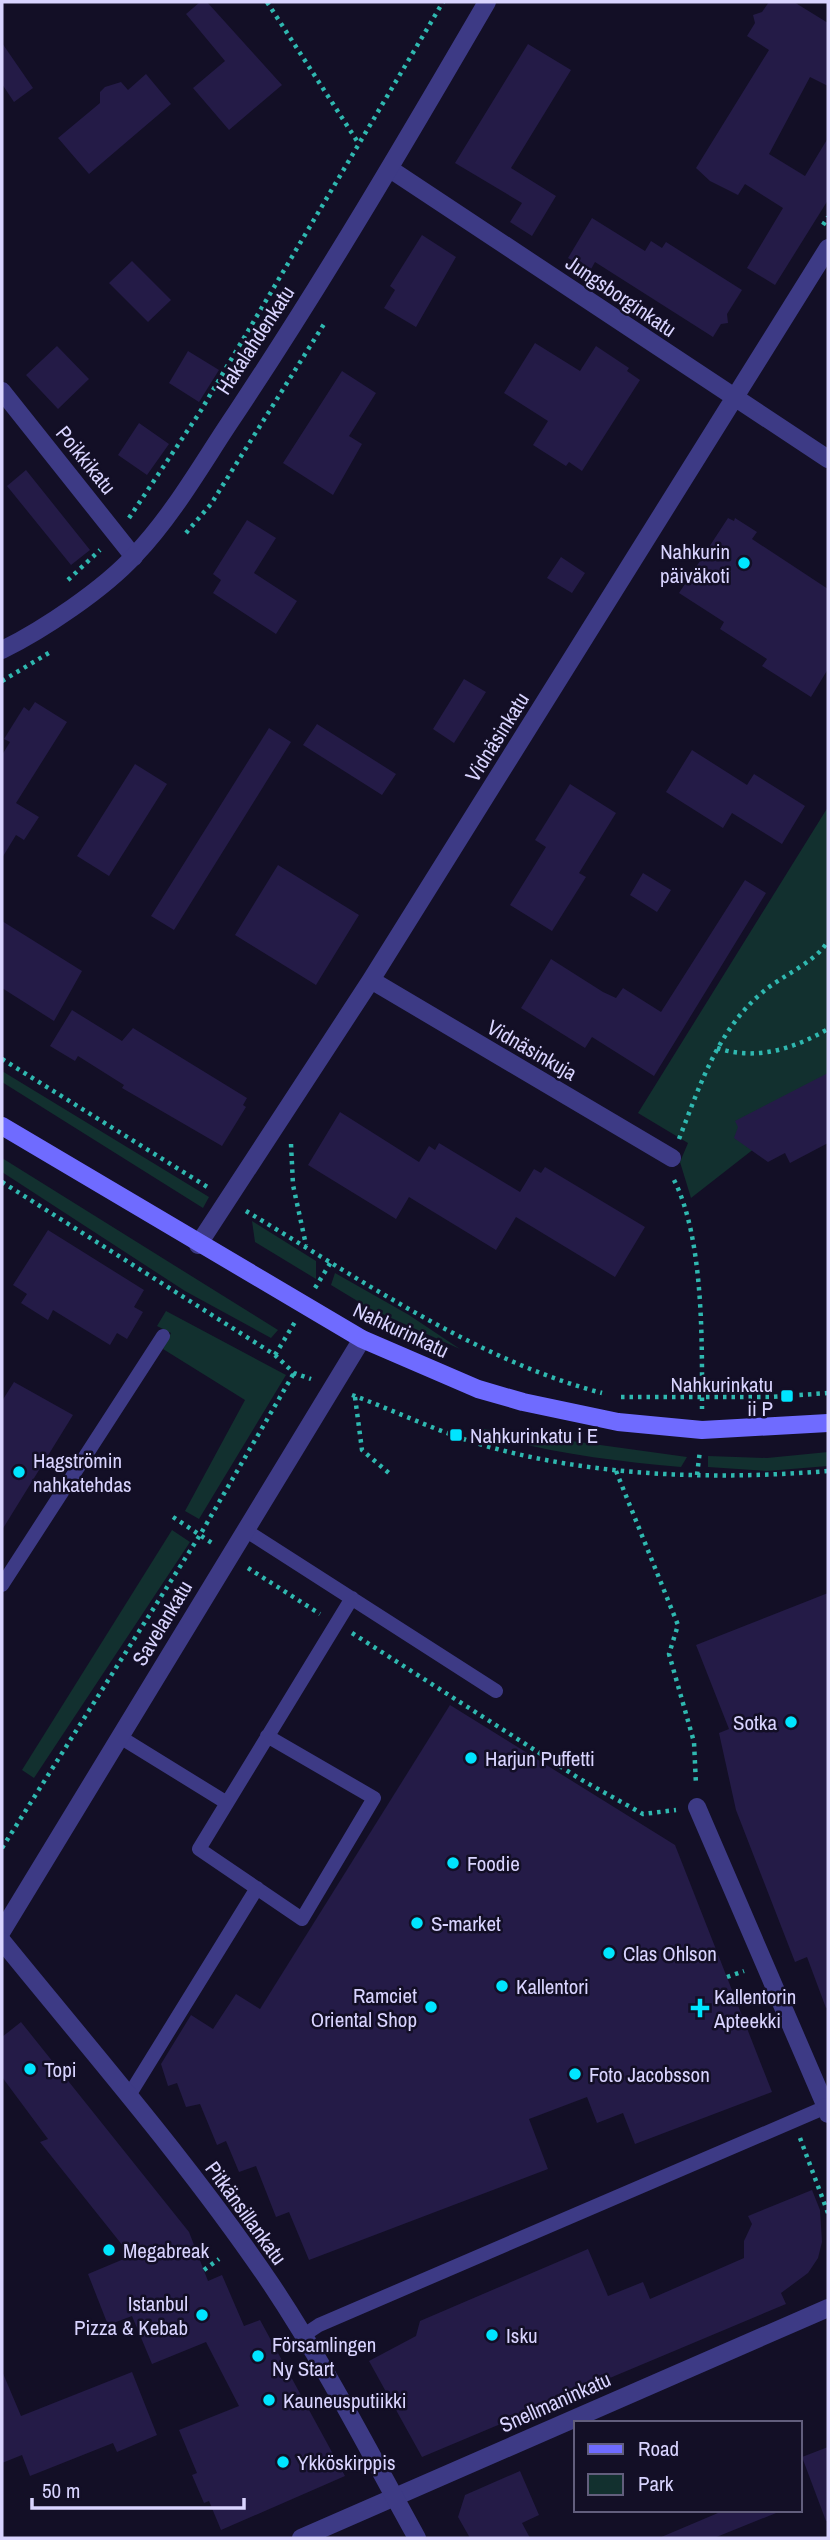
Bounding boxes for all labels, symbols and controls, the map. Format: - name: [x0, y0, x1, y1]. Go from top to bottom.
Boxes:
- street label: Jungsborginkatu: [560, 248, 682, 344]
- street label: Hakalahdenkatu: [209, 280, 301, 400]
- street label: Poikkikatu: [49, 420, 123, 500]
- place label: Nahkurin päiväkoti: [660, 537, 730, 590]
- marker: Nahkurin päiväkoti: [736, 555, 752, 571]
- street label: Vidnäsinkatu: [458, 687, 536, 787]
- street label: Vidnäsinkuja: [482, 1013, 583, 1088]
- street label: Nahkurinkatu: [348, 1295, 454, 1365]
- place label: Nahkurinkatu ii P: [671, 1370, 773, 1423]
- marker: Nahkurinkatu ii P: [779, 1388, 795, 1404]
- place label: Nahkurinkatu i E: [470, 1421, 598, 1450]
- marker: Nahkurinkatu i E: [448, 1427, 464, 1443]
- place label: Hagströmin nahkatehdas: [33, 1446, 132, 1499]
- marker: Hagströmin nahkatehdas: [11, 1464, 27, 1480]
- street label: Savelankatu: [125, 1575, 199, 1671]
- place label: Sotka: [733, 1708, 777, 1737]
- marker: Sotka: [783, 1714, 799, 1730]
- place label: Harjun Puffetti: [485, 1744, 595, 1773]
- marker: Harjun Puffetti: [463, 1750, 479, 1766]
- place label: Foodie: [467, 1849, 520, 1878]
- marker: Foodie: [445, 1855, 461, 1871]
- place label: S-market: [431, 1909, 501, 1938]
- marker: S-market: [409, 1915, 425, 1931]
- place label: Clas Ohlson: [623, 1939, 717, 1968]
- marker: Clas Ohlson: [601, 1945, 617, 1961]
- place label: Kallentori: [516, 1972, 589, 2001]
- marker: Kallentori: [494, 1978, 510, 1994]
- place label: Ramciet Oriental Shop: [311, 1981, 417, 2034]
- place label: Kallentorin Apteekki: [713, 1982, 796, 2035]
- marker: Ramciet Oriental Shop: [423, 1999, 439, 2015]
- marker: Kallentorin Apteekki: [692, 2000, 708, 2016]
- place label: Topi: [44, 2055, 77, 2084]
- place label: Foto Jacobsson: [589, 2060, 710, 2089]
- marker: Topi: [22, 2061, 38, 2077]
- marker: Foto Jacobsson: [567, 2066, 583, 2082]
- street label: Pitkänsillankatu: [199, 2155, 293, 2271]
- place label: Megabreak: [123, 2236, 210, 2265]
- marker: Megabreak: [101, 2242, 117, 2258]
- place label: Istanbul Pizza & Kebab: [74, 2289, 188, 2342]
- marker: Istanbul Pizza & Kebab: [194, 2307, 210, 2323]
- place label: Isku: [506, 2321, 538, 2350]
- marker: Isku: [484, 2327, 500, 2343]
- place label: Församlingen Ny Start: [272, 2330, 376, 2383]
- marker: Församlingen Ny Start: [250, 2348, 266, 2364]
- street label: Snellmaninkatu: [495, 2365, 615, 2439]
- place label: Kauneusputiikki: [283, 2386, 407, 2415]
- marker: Kauneusputiikki: [261, 2392, 277, 2408]
- legend: [574, 2421, 802, 2512]
- text: Road: [638, 2434, 679, 2463]
- place label: Ykköskirppis: [297, 2448, 396, 2477]
- marker: Ykköskirppis: [275, 2454, 291, 2470]
- scale bar: [32, 2466, 243, 2510]
- text: Park: [638, 2469, 674, 2498]
- text: 50 m: [42, 2476, 80, 2505]

